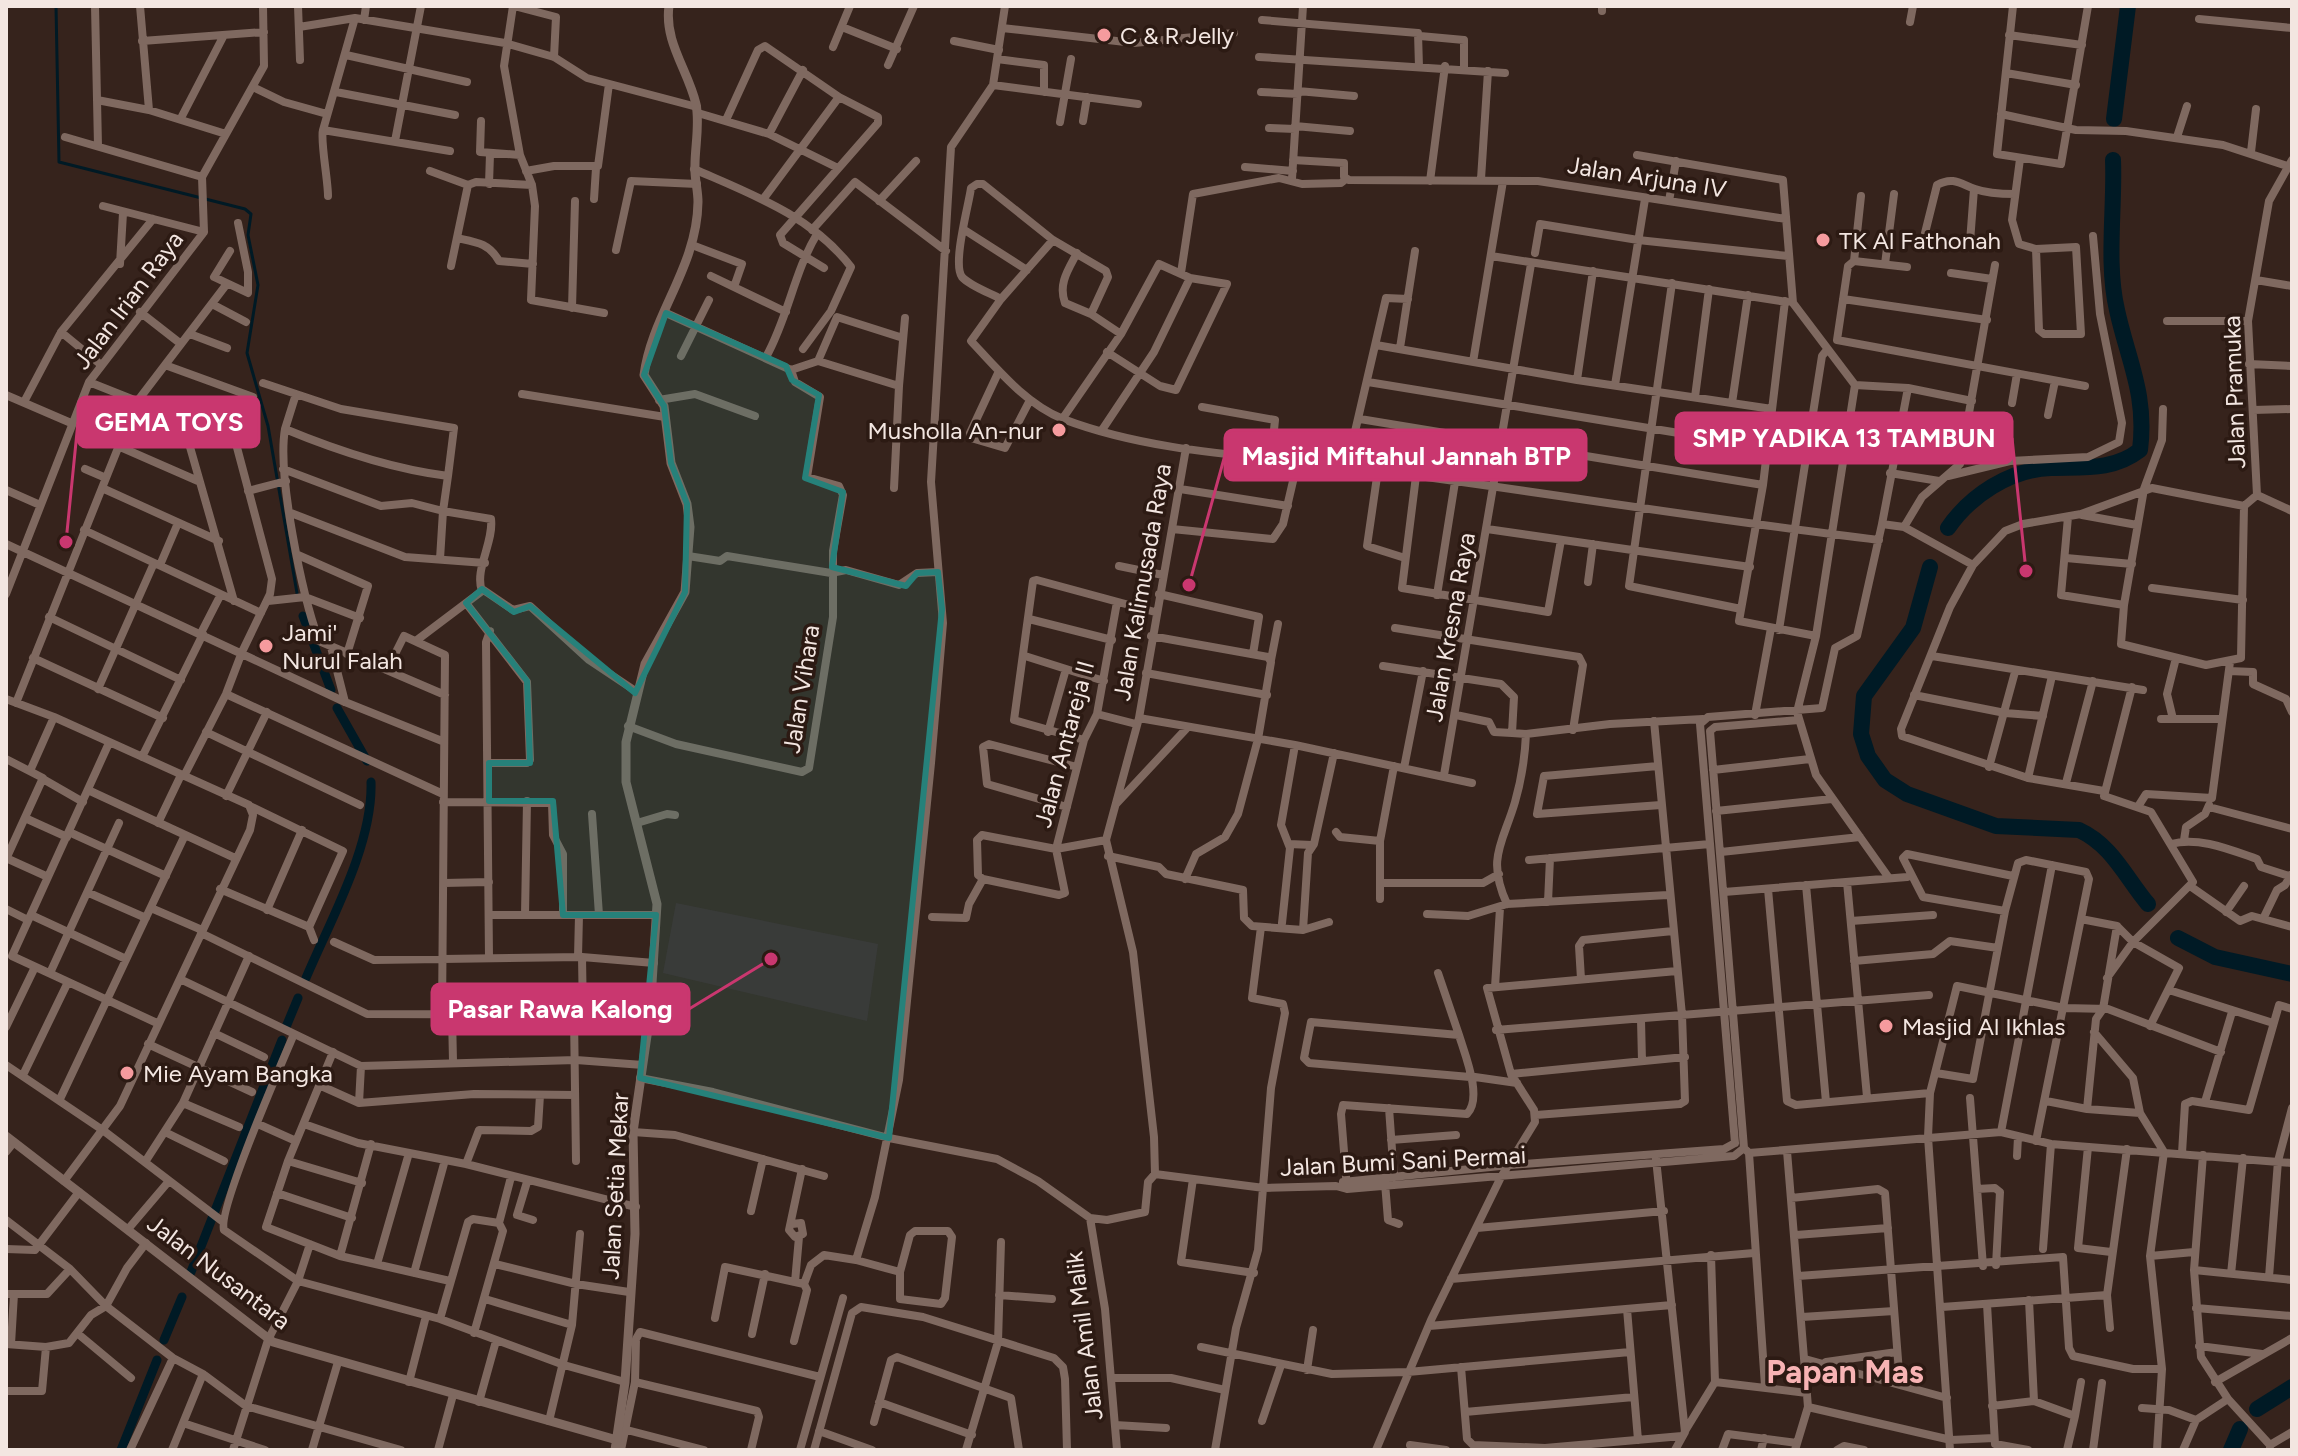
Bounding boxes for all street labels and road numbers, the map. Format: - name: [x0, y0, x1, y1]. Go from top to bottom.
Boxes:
- street label: Jalan Arjuna IV: [1566, 150, 1729, 204]
- street label: Jalan Irian Raya: [67, 225, 189, 375]
- street label: Jalan Pramuka: [2217, 315, 2251, 469]
- street label: Jalan Kalimusada Raya: [1107, 461, 1177, 703]
- street label: Jalan Kresna Raya: [1419, 530, 1481, 724]
- street label: Jalan Vihara: [777, 623, 825, 755]
- street label: Jalan Antareja II: [1028, 658, 1100, 830]
- street label: Jalan Setia Mekar: [596, 1092, 634, 1280]
- street label: Jalan Bumi Sani Permai: [1279, 1140, 1527, 1182]
- street label: Jalan Nusantara: [142, 1209, 296, 1335]
- street label: Jalan Amil Malik: [1059, 1250, 1109, 1422]

